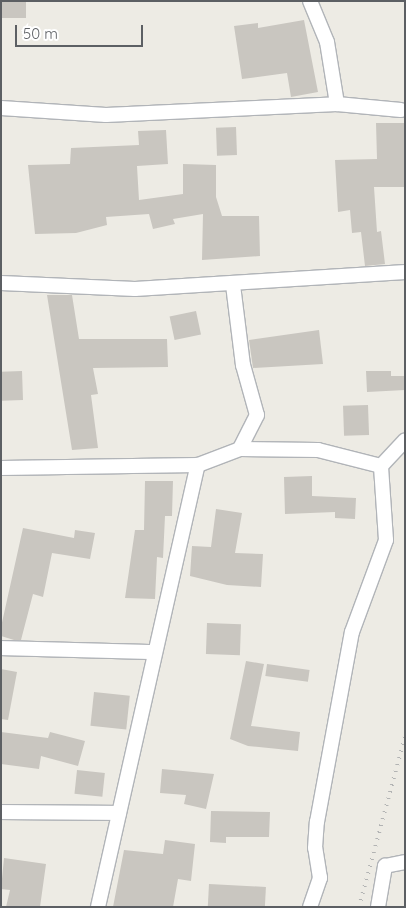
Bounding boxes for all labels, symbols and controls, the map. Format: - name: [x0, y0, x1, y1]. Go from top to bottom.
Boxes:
- scale bar: [18, 15, 145, 47]
- text: 50 m: [23, 24, 58, 43]

